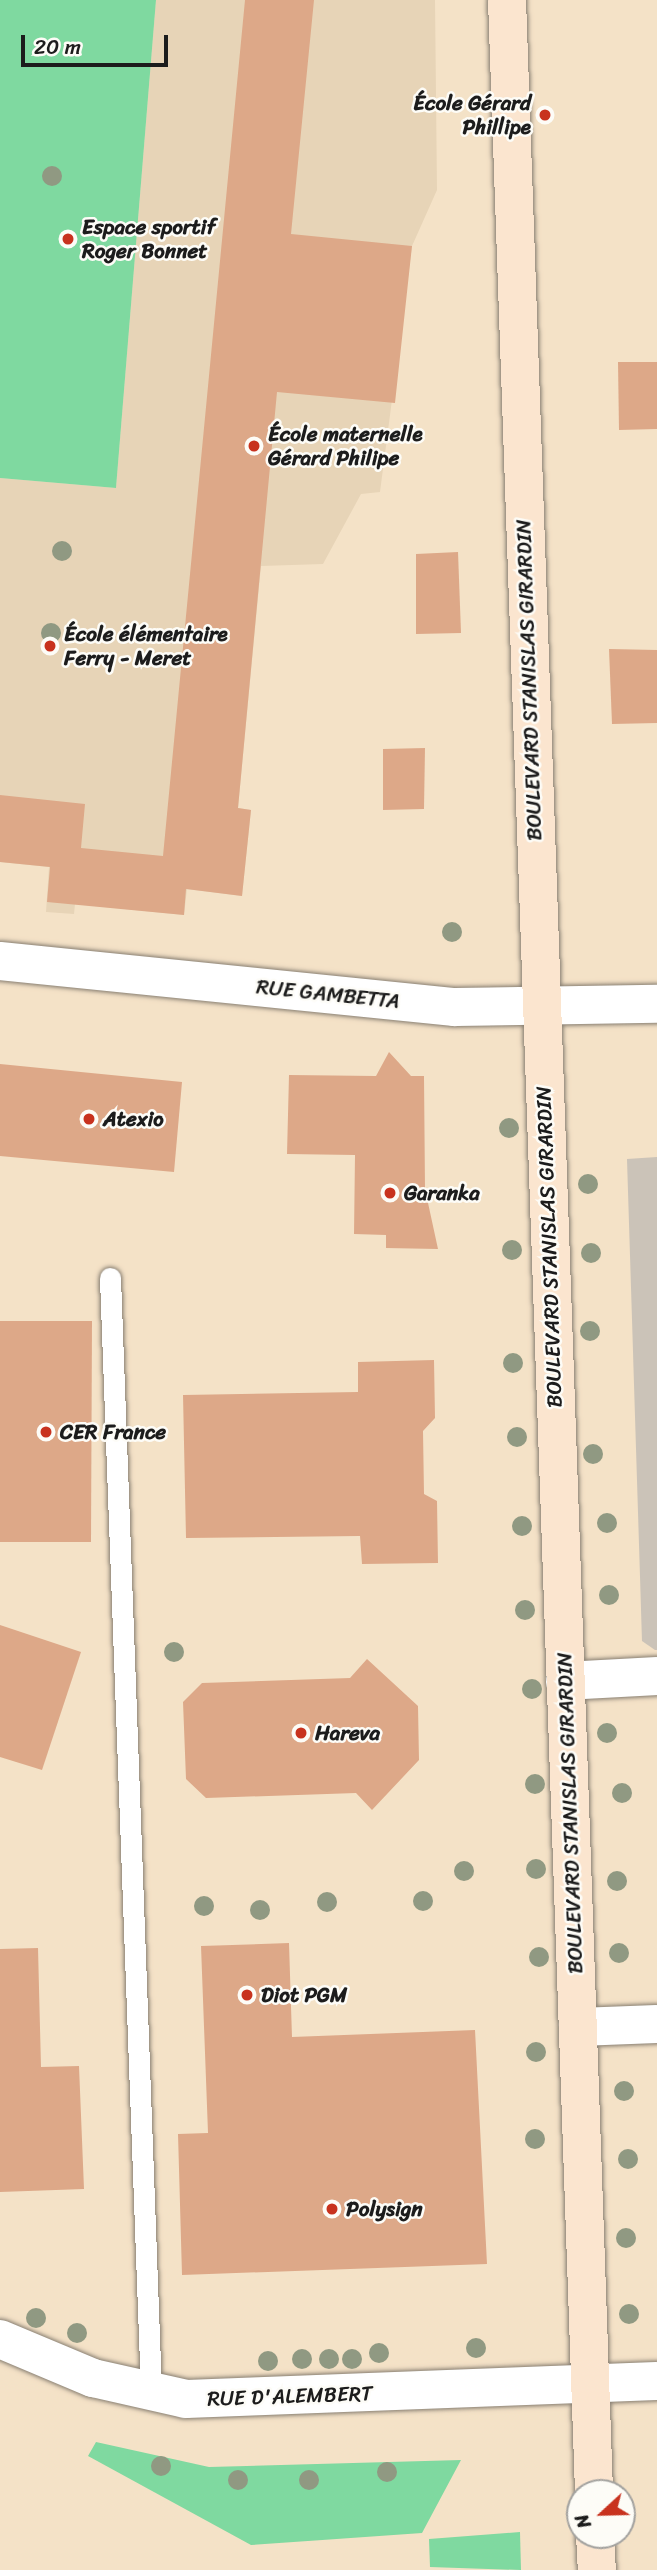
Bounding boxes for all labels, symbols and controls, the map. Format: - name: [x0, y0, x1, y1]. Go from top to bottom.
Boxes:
- scale bar: [24, 21, 172, 65]
- text: 20 m: [34, 28, 81, 66]
- place label: École Gérard Phillipe: [413, 90, 531, 140]
- marker: École Gérard Phillipe: [537, 107, 553, 123]
- place label: Espace sportif Roger Bonnet: [82, 214, 216, 264]
- marker: Espace sportif Roger Bonnet: [60, 231, 76, 247]
- place label: École maternelle Gérard Philipe: [268, 421, 422, 471]
- marker: École maternelle Gérard Philipe: [246, 438, 262, 454]
- street label: BOULEVARD STANISLAS GIRARDIN: [511, 518, 547, 842]
- place label: École élémentaire Ferry - Meret: [64, 621, 230, 671]
- marker: École élémentaire Ferry - Meret: [42, 638, 58, 654]
- street label: RUE GAMBETTA: [253, 974, 403, 1014]
- street label: BOULEVARD STANISLAS GIRARDIN: [531, 1085, 567, 1409]
- place label: Atexio: [103, 1106, 164, 1132]
- marker: Atexio: [81, 1111, 97, 1127]
- place label: Garanka: [404, 1180, 480, 1206]
- marker: Garanka: [382, 1185, 398, 1201]
- place label: CER France: [60, 1419, 166, 1445]
- marker: CER France: [38, 1424, 54, 1440]
- street label: BOULEVARD STANISLAS GIRARDIN: [552, 1651, 588, 1975]
- place label: Hareva: [315, 1720, 380, 1746]
- marker: Hareva: [293, 1725, 309, 1741]
- place label: Diot PGM: [261, 1982, 347, 2008]
- marker: Diot PGM: [239, 1987, 255, 2003]
- place label: Polysign: [346, 2196, 423, 2222]
- marker: Polysign: [324, 2201, 340, 2217]
- street label: RUE D'ALEMBERT: [207, 2381, 373, 2411]
- north arrow: [566, 2479, 636, 2549]
- text: N: [565, 2509, 601, 2534]

